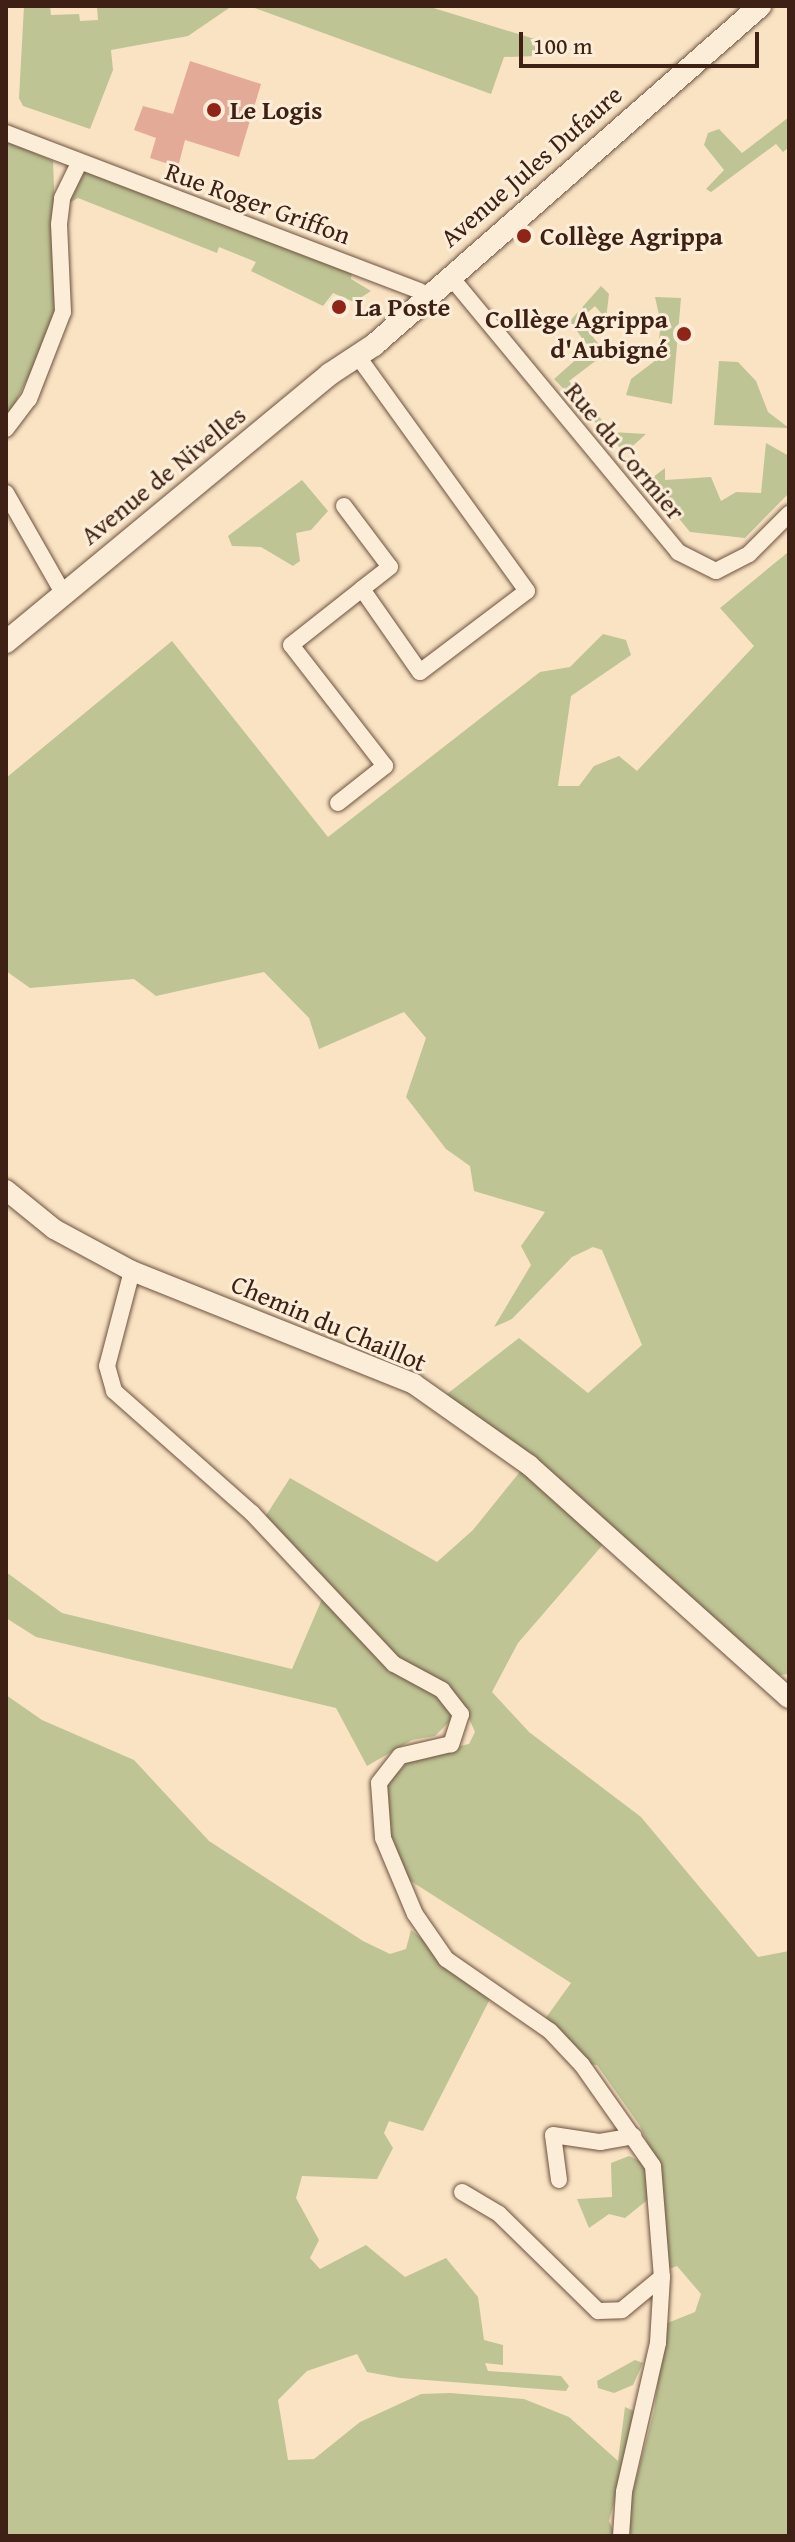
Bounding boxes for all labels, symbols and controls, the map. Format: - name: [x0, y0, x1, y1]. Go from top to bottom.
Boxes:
- scale bar: [523, 16, 763, 66]
- text: 100 m: [533, 28, 593, 63]
- street label: Avenue Jules Dufaure: [434, 79, 628, 253]
- place label: Le Logis: [230, 94, 322, 126]
- marker: Le Logis: [205, 101, 223, 119]
- street label: Rue Roger Griffon: [161, 155, 355, 251]
- place label: Collège Agrippa: [540, 220, 723, 252]
- marker: Collège Agrippa: [515, 227, 533, 245]
- place label: La Poste: [355, 291, 450, 323]
- marker: La Poste: [330, 298, 348, 316]
- place label: Collège Agrippa d'Aubigné: [485, 303, 668, 364]
- marker: Collège Agrippa d'Aubigné: [675, 325, 693, 343]
- street label: Rue du Cormier: [558, 376, 692, 526]
- street label: Avenue de Nivelles: [74, 399, 252, 551]
- street label: Chemin du Chaillot: [227, 1268, 431, 1378]

